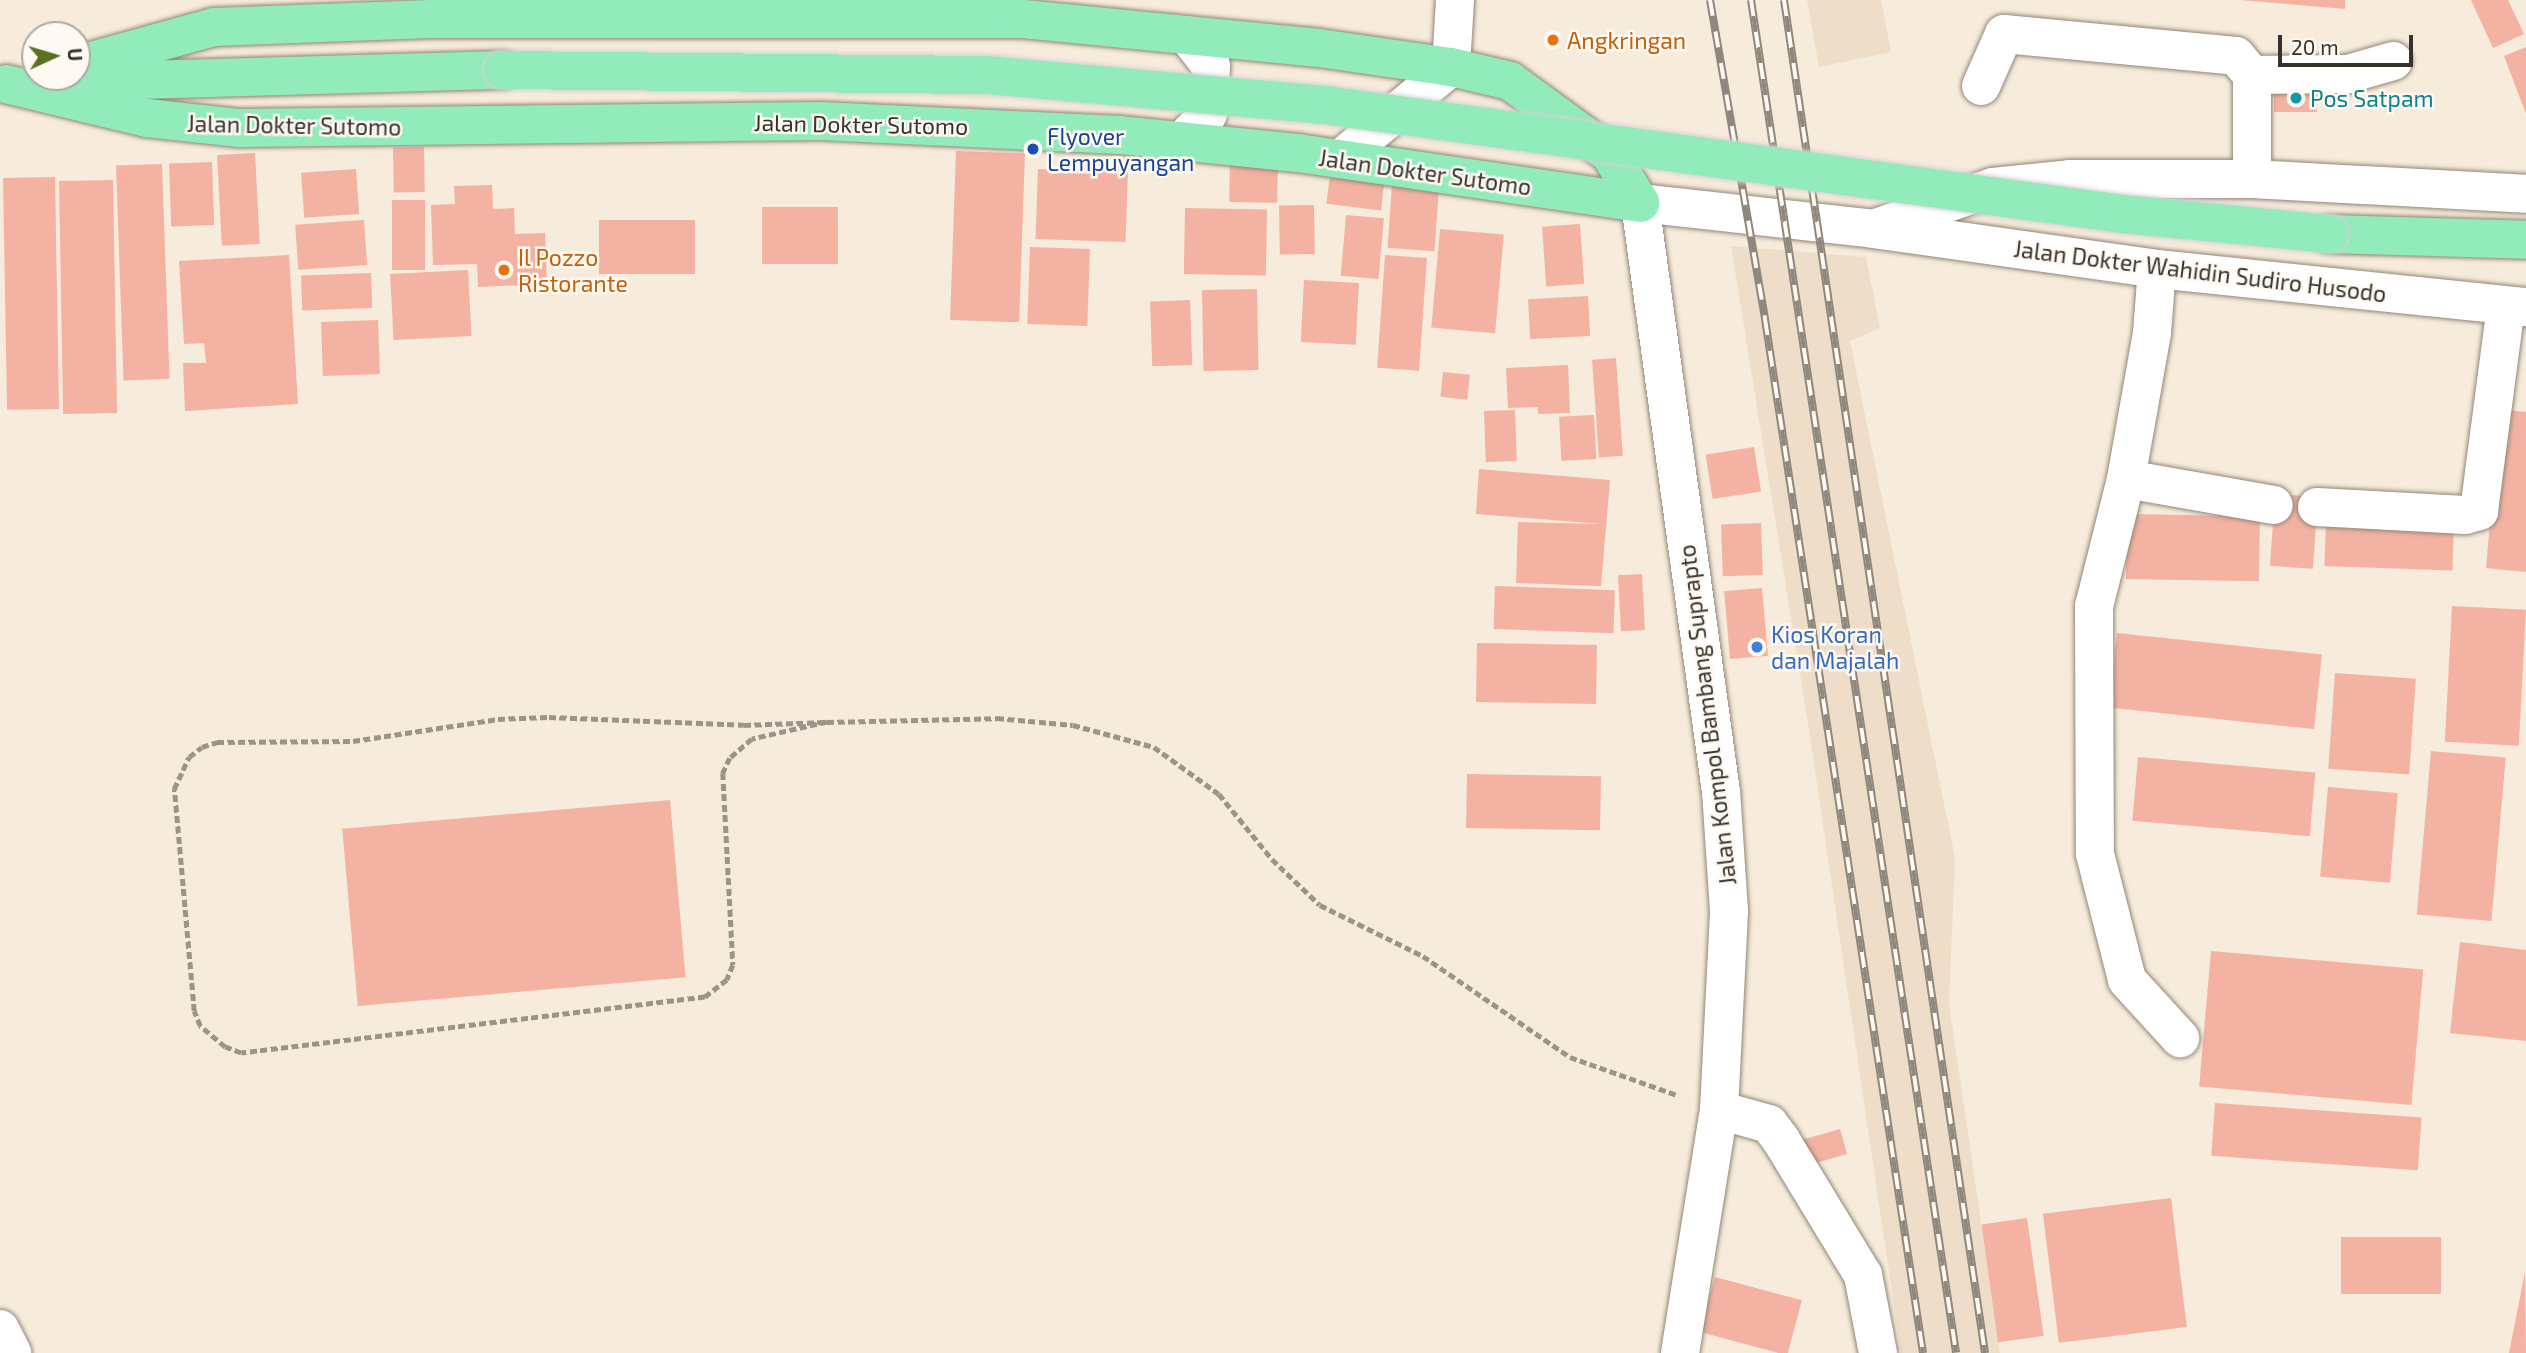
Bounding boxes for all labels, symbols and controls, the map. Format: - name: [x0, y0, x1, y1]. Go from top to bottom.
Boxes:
- north arrow: [21, 21, 91, 91]
- scale bar: [2281, 21, 2416, 65]
- place label: Angkringan: [1567, 26, 1686, 54]
- marker: Angkringan: [1545, 32, 1561, 48]
- text: 20 m: [2291, 34, 2339, 59]
- text: U: [64, 47, 87, 62]
- place label: Pos Satpam: [2310, 84, 2434, 112]
- marker: Pos Satpam: [2288, 90, 2304, 106]
- street label: Jalan Dokter Sutomo: [753, 108, 969, 140]
- street label: Jalan Dokter Sutomo: [186, 109, 402, 141]
- place label: Flyover Lempuyangan: [1047, 122, 1194, 176]
- marker: Flyover Lempuyangan: [1025, 141, 1041, 157]
- street label: Jalan Dokter Sutomo: [1317, 143, 1533, 201]
- street label: Jalan Dokter Wahidin Sudiro Husodo: [2012, 234, 2388, 308]
- place label: Il Pozzo Ristorante: [518, 243, 628, 297]
- marker: Il Pozzo Ristorante: [496, 262, 512, 278]
- street label: Jalan Kompol Bambang Suprapto: [1672, 543, 1742, 887]
- place label: Kios Koran dan Majalah: [1771, 620, 1899, 674]
- marker: Kios Koran dan Majalah: [1749, 639, 1765, 655]

